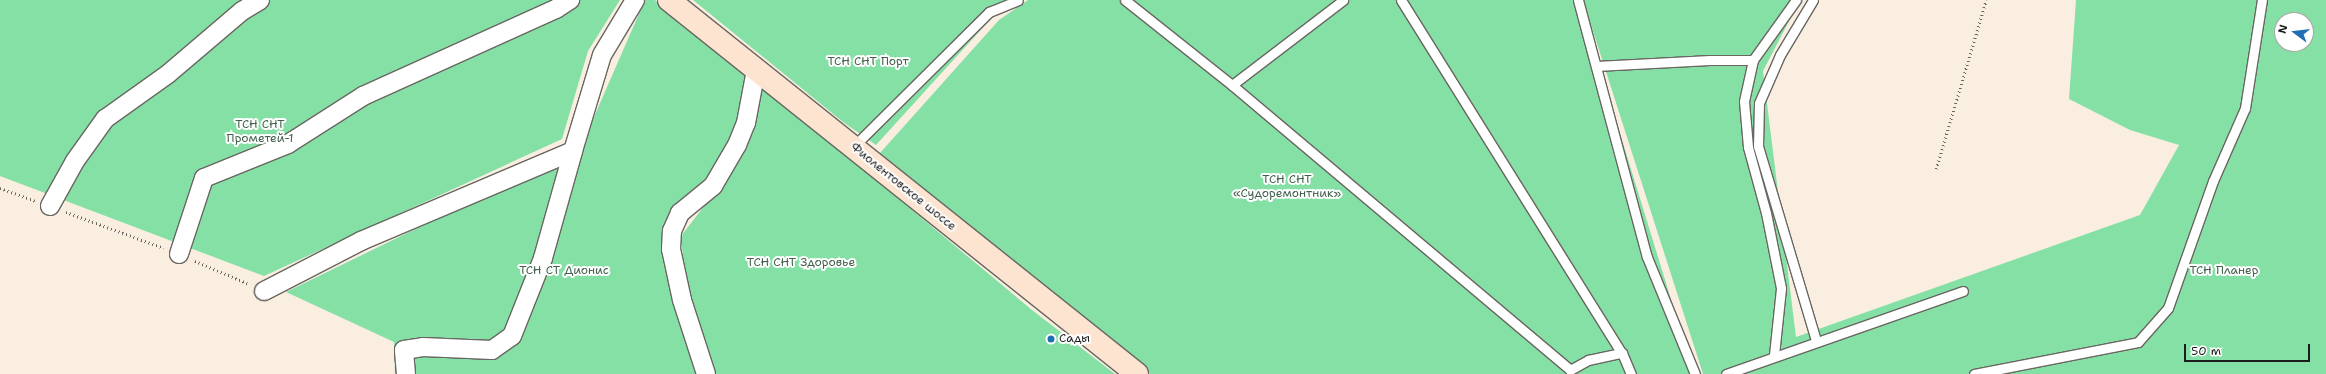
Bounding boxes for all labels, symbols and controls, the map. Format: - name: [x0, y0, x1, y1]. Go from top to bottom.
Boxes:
- north arrow: [2274, 12, 2314, 52]
- text: N: [2275, 23, 2291, 35]
- park label: ТСН СНТ Порт: [827, 55, 909, 69]
- park label: ТСН СНТ Прометей-1: [227, 118, 293, 146]
- street label: Фиолентовское шоссе: [847, 140, 959, 234]
- park label: ТСН СНТ «Судоремонтник»: [1233, 173, 1341, 201]
- park label: ТСН СНТ Здоровье: [747, 256, 855, 270]
- park label: ТСН СТ Дионис: [519, 264, 609, 278]
- park label: ТСН Планер: [2189, 264, 2259, 278]
- place label: Сады: [1059, 332, 1090, 346]
- marker: Сады: [1046, 334, 1056, 344]
- scale bar: [2186, 336, 2312, 362]
- text: 50 m: [2191, 343, 2221, 359]

